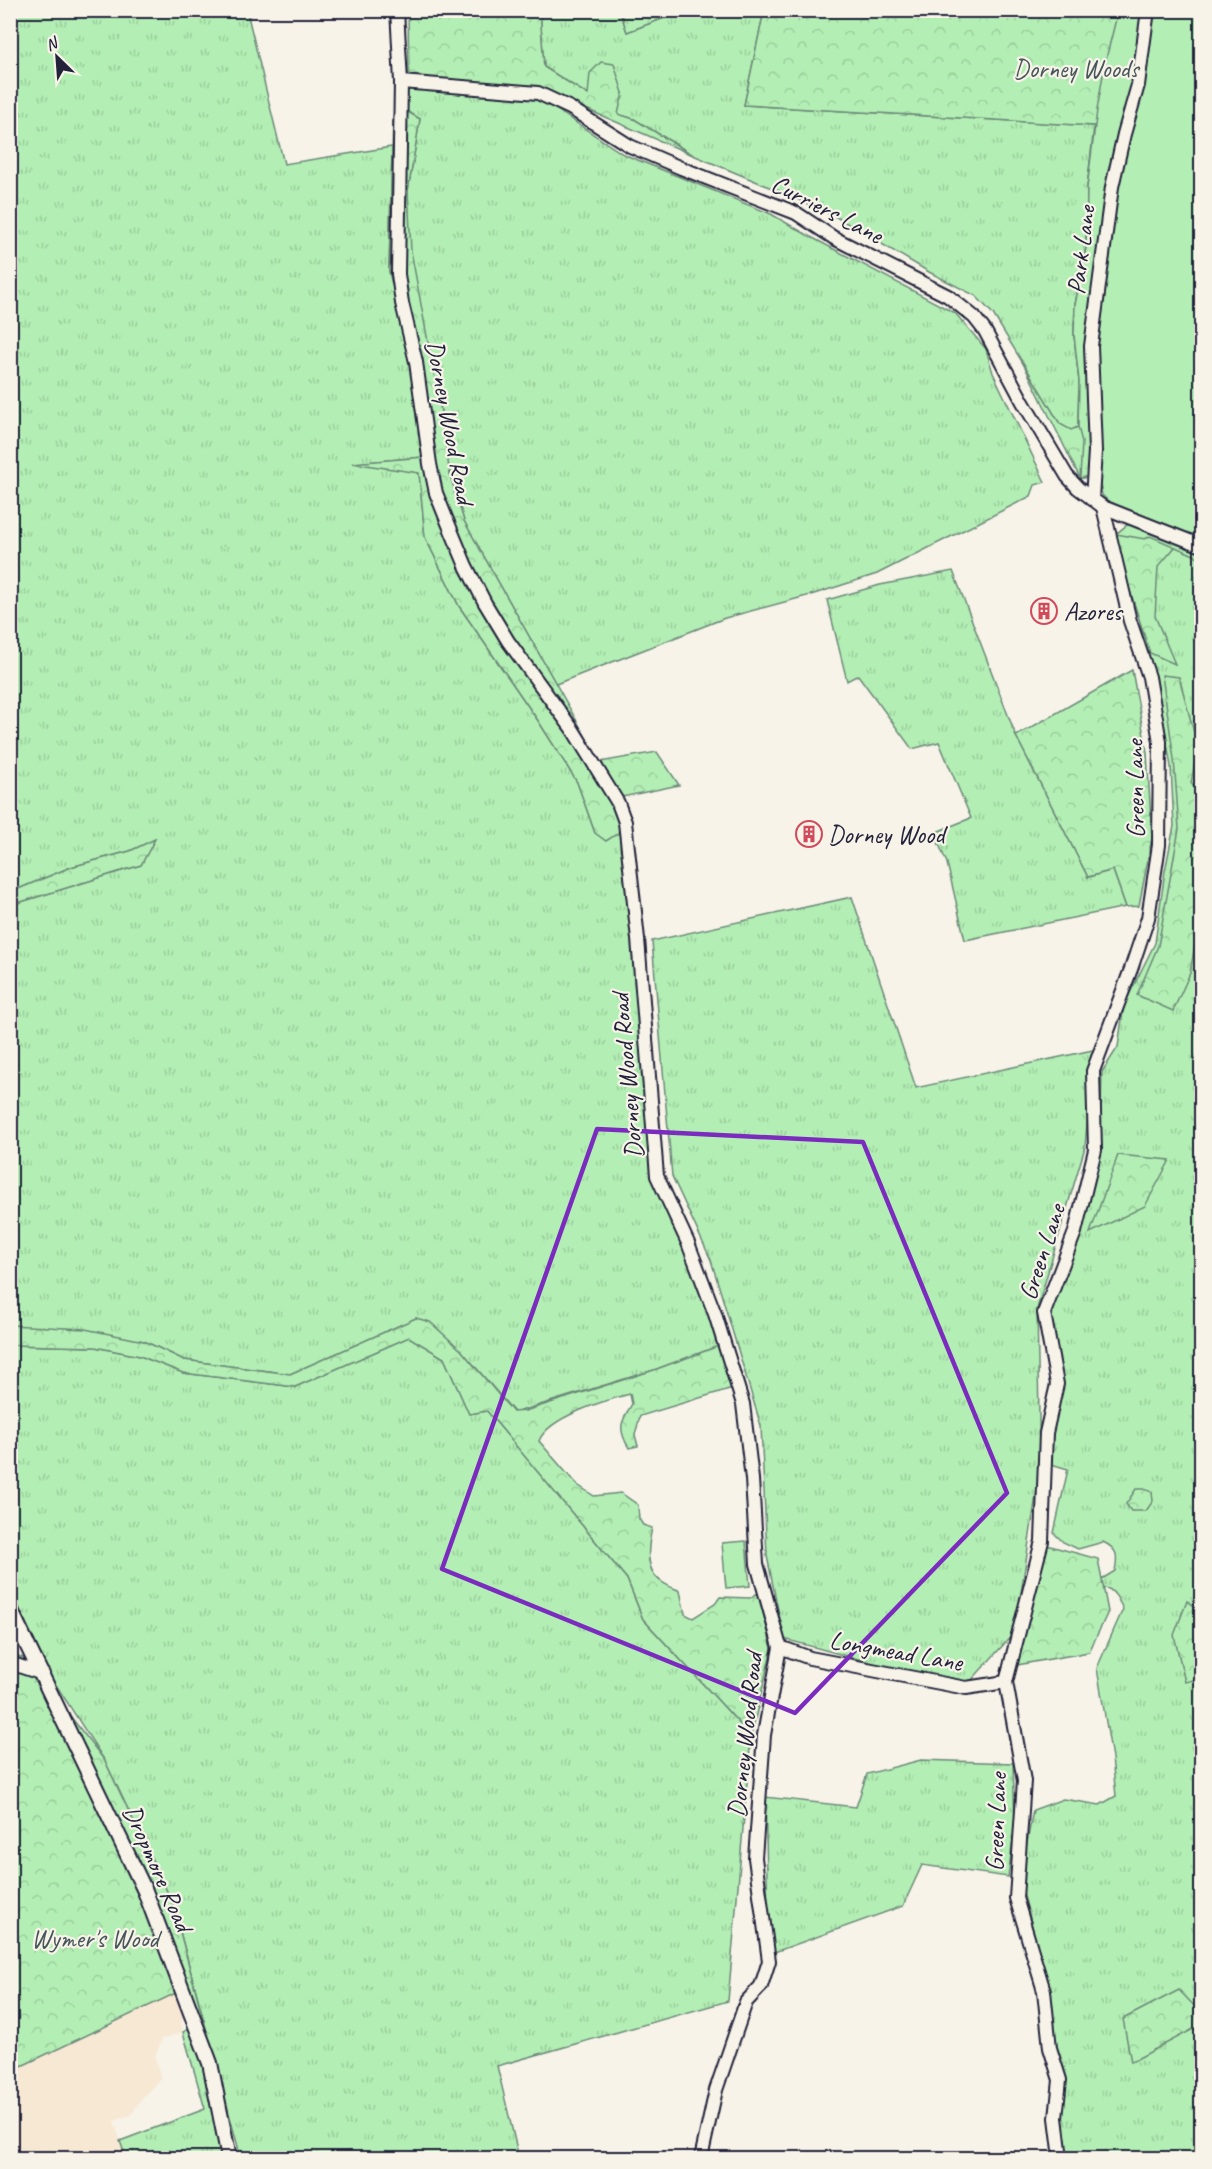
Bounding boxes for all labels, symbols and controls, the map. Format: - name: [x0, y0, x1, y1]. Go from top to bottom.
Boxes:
- north arrow: [27, 27, 87, 87]
- text: N: [42, 32, 63, 55]
- park label: Dorney Woods: [1013, 52, 1141, 85]
- street label: Curriers Lane: [766, 167, 890, 252]
- street label: Park Lane: [1059, 202, 1103, 296]
- street label: Dorney Wood Road: [418, 338, 483, 510]
- place label: Azores: [1064, 595, 1124, 628]
- building icon: Azores: [1029, 596, 1059, 626]
- street label: Green Lane: [1118, 737, 1152, 839]
- place label: Dorney Wood: [828, 818, 948, 851]
- building icon: Dorney Wood: [794, 819, 824, 849]
- street label: Dorney Wood Road: [603, 988, 651, 1160]
- street label: Green Lane: [1011, 1197, 1074, 1304]
- street label: Longmead Lane: [827, 1623, 966, 1679]
- street label: Dorney Wood Road: [720, 1647, 770, 1819]
- street label: Green Lane: [978, 1770, 1014, 1872]
- street label: Dropmore Road: [115, 1800, 202, 1940]
- park label: Wymer's Wood: [31, 1922, 162, 1955]

